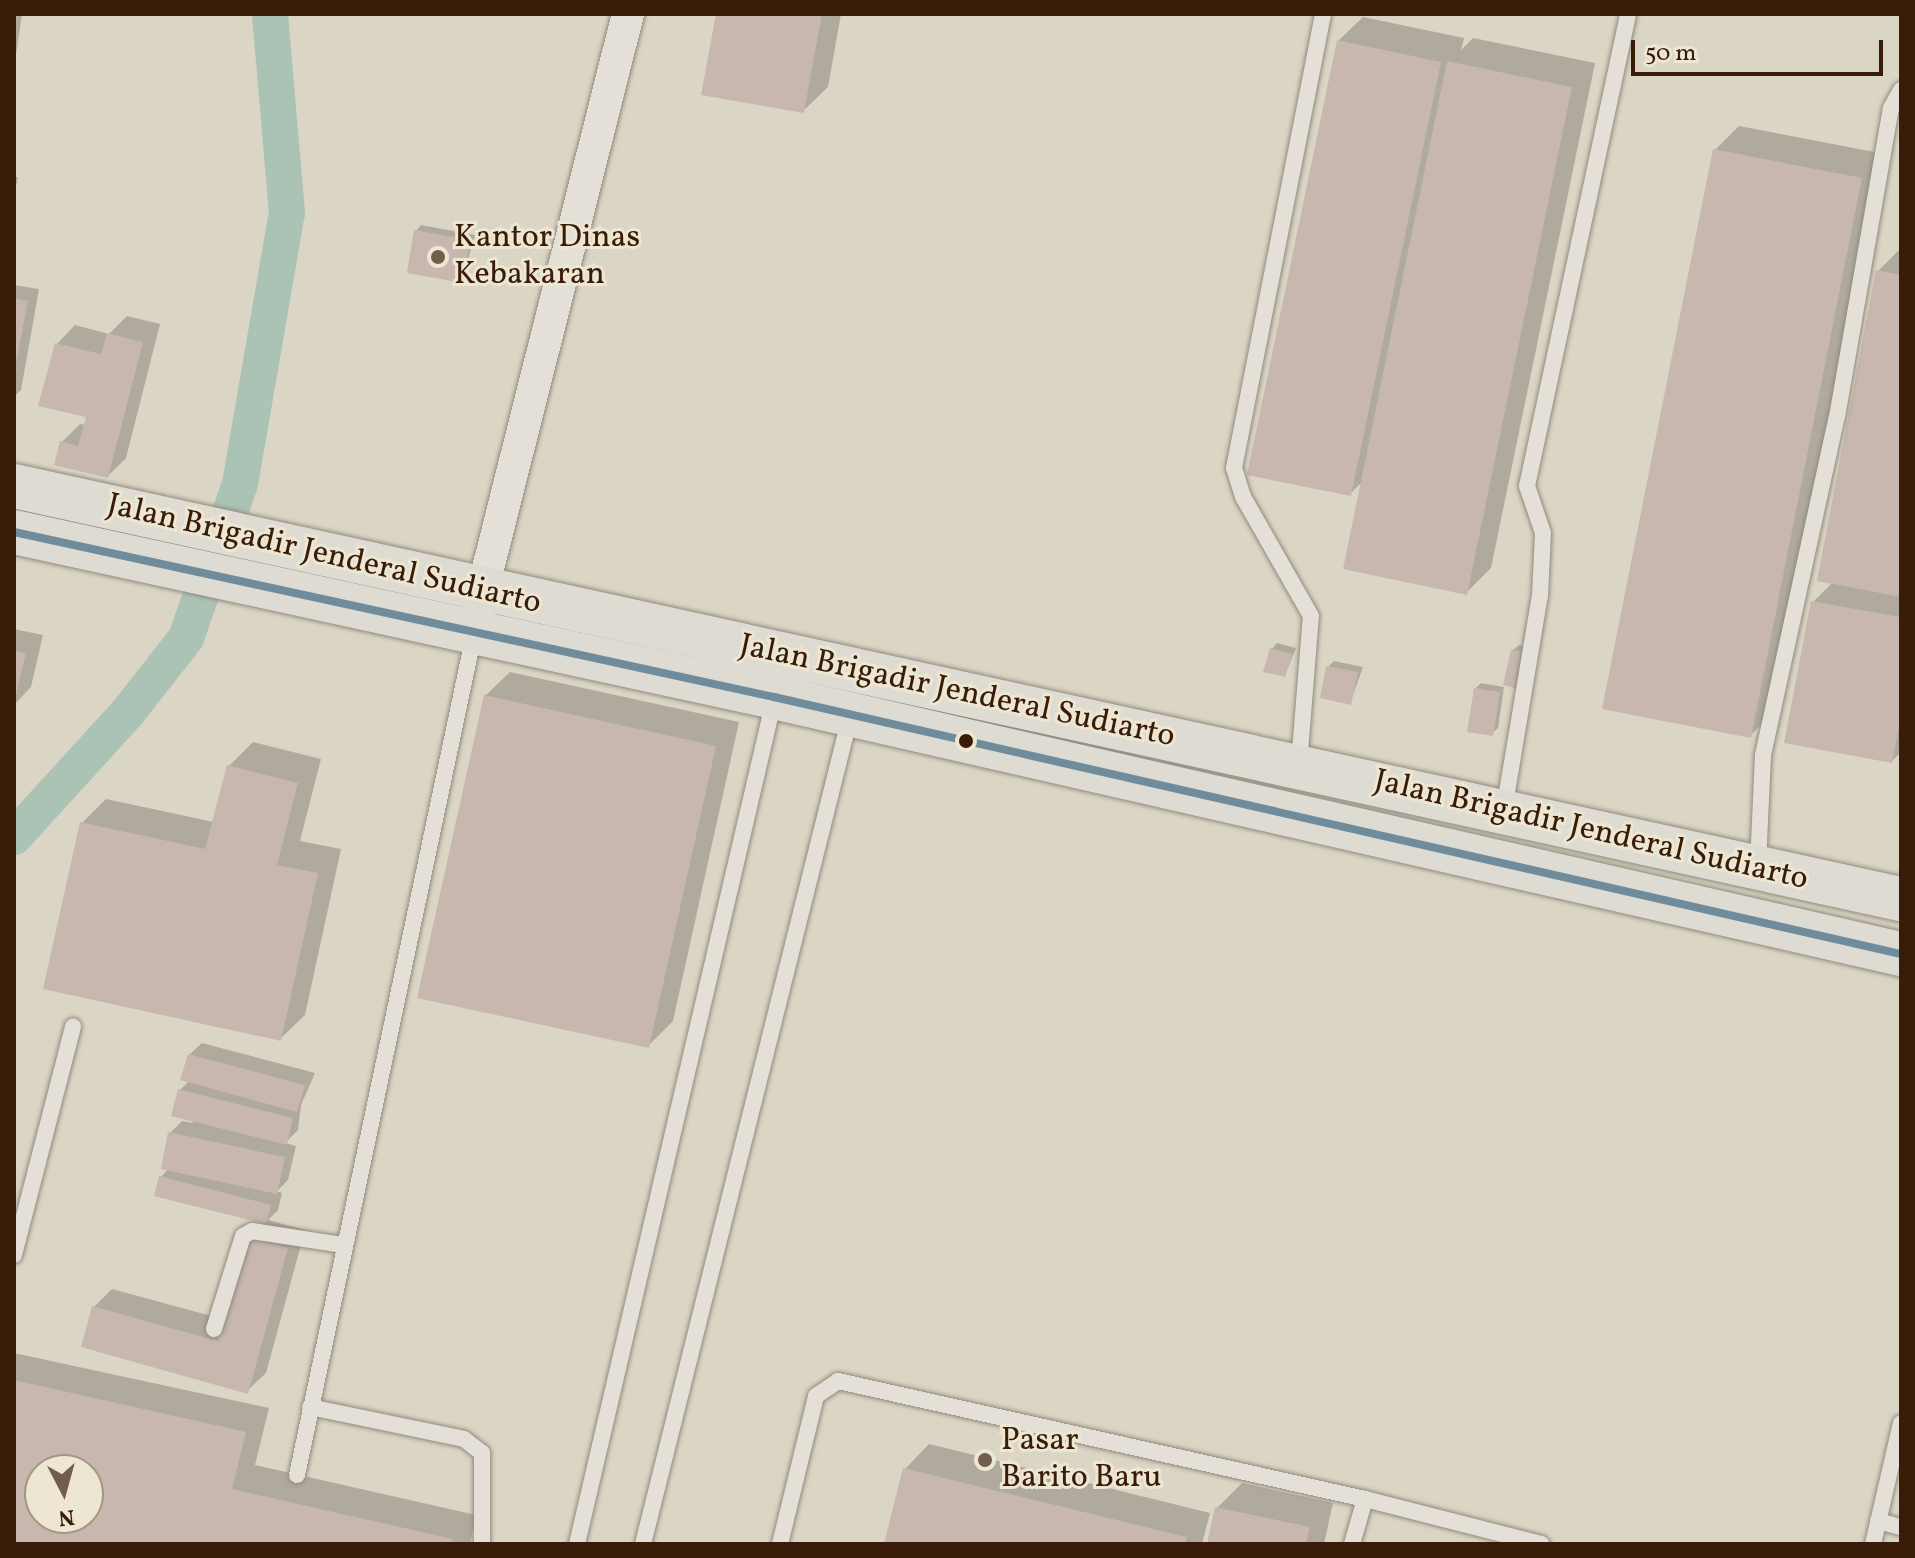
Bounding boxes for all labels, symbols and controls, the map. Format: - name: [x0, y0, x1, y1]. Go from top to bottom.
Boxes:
- scale bar: [1635, 24, 1887, 74]
- text: 50 m: [1645, 37, 1697, 71]
- place label: Kantor Dinas Kebakaran: [454, 220, 640, 295]
- marker: Kantor Dinas Kebakaran: [429, 248, 447, 266]
- street label: Jalan Brigadir Jenderal Sudiarto: [103, 486, 545, 624]
- street label: Jalan Brigadir Jenderal Sudiarto: [736, 627, 1178, 757]
- unlabelled marker: [958, 733, 974, 749]
- street label: Jalan Brigadir Jenderal Sudiarto: [1370, 762, 1812, 900]
- place label: Pasar Barito Baru: [1001, 1423, 1162, 1498]
- marker: Pasar Barito Baru: [976, 1451, 994, 1469]
- north arrow: [24, 1454, 104, 1534]
- text: N: [57, 1500, 76, 1533]

